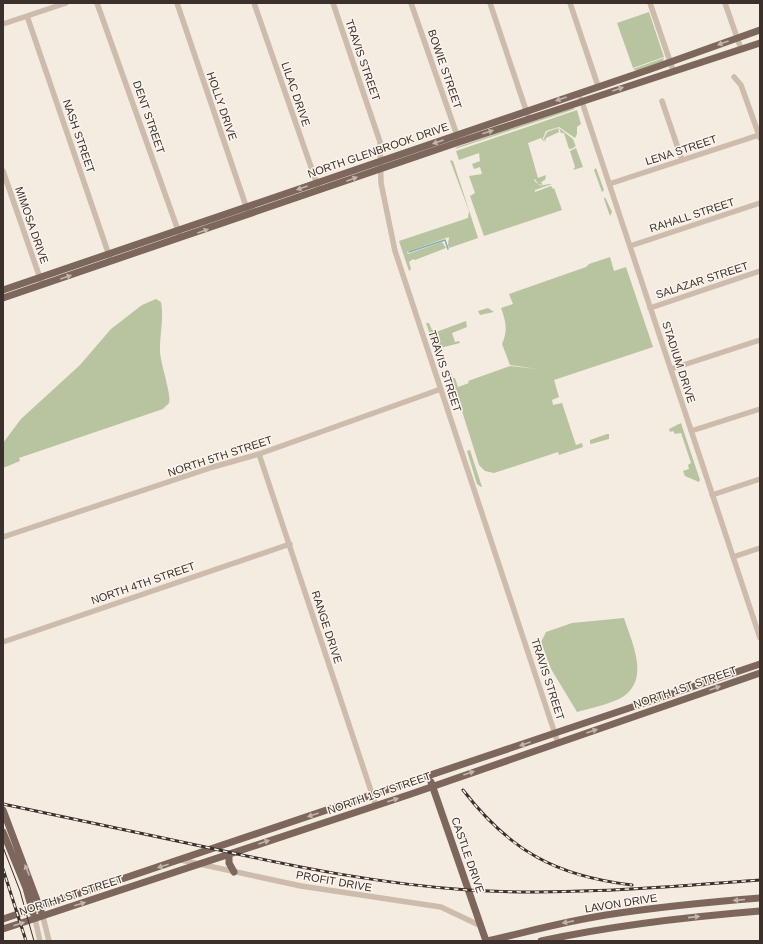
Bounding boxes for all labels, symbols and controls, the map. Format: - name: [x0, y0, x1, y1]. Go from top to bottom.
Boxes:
- street label: TRAVIS STREET: [343, 18, 383, 103]
- street label: BOWIE STREET: [426, 28, 464, 111]
- one-way arrow: [717, 41, 729, 47]
- street label: LILAC DRIVE: [279, 60, 313, 128]
- street label: HOLLY DRIVE: [205, 70, 239, 142]
- street label: DENT STREET: [131, 79, 167, 155]
- one-way arrow: [613, 86, 625, 92]
- one-way arrow: [554, 97, 566, 103]
- street label: NASH STREET: [61, 98, 97, 175]
- street label: NORTH GLENBROOK DRIVE: [306, 120, 450, 180]
- one-way arrow: [483, 129, 495, 135]
- street label: LENA STREET: [644, 133, 719, 167]
- one-way arrow: [432, 139, 444, 145]
- one-way arrow: [347, 175, 359, 181]
- street label: MIMOSA DRIVE: [13, 185, 51, 265]
- one-way arrow: [295, 185, 307, 191]
- street label: RAHALL STREET: [648, 195, 736, 234]
- one-way arrow: [197, 228, 209, 234]
- street label: SALAZAR STREET: [654, 259, 750, 301]
- one-way arrow: [61, 274, 73, 280]
- street label: STADIUM DRIVE: [660, 320, 698, 404]
- street label: TRAVIS STREET: [426, 329, 464, 414]
- street label: NORTH 5TH STREET: [166, 433, 274, 479]
- street label: NORTH 4TH STREET: [89, 559, 197, 606]
- street label: RANGE DRIVE: [310, 589, 344, 665]
- street label: TRAVIS STREET: [529, 637, 567, 722]
- street label: NORTH 1ST STREET: [632, 664, 738, 710]
- one-way arrow: [709, 685, 721, 691]
- one-way arrow: [587, 728, 599, 734]
- one-way arrow: [519, 741, 531, 747]
- street label: NORTH 1ST STREET: [326, 770, 432, 816]
- one-way arrow: [464, 770, 476, 776]
- one-way arrow: [388, 796, 400, 802]
- one-way arrow: [306, 813, 318, 819]
- street label: CASTLE DRIVE: [449, 815, 487, 895]
- one-way arrow: [258, 839, 270, 845]
- one-way arrow: [23, 863, 29, 875]
- one-way arrow: [157, 863, 169, 869]
- street label: PROFIT DRIVE: [295, 868, 373, 894]
- street label: NORTH 1ST STREET: [18, 872, 125, 917]
- street label: LAVON DRIVE: [584, 891, 658, 915]
- one-way arrow: [733, 896, 745, 903]
- one-way arrow: [74, 901, 86, 907]
- one-way arrow: [688, 913, 700, 920]
- one-way arrow: [562, 920, 574, 926]
- one-way arrow: [13, 921, 25, 927]

